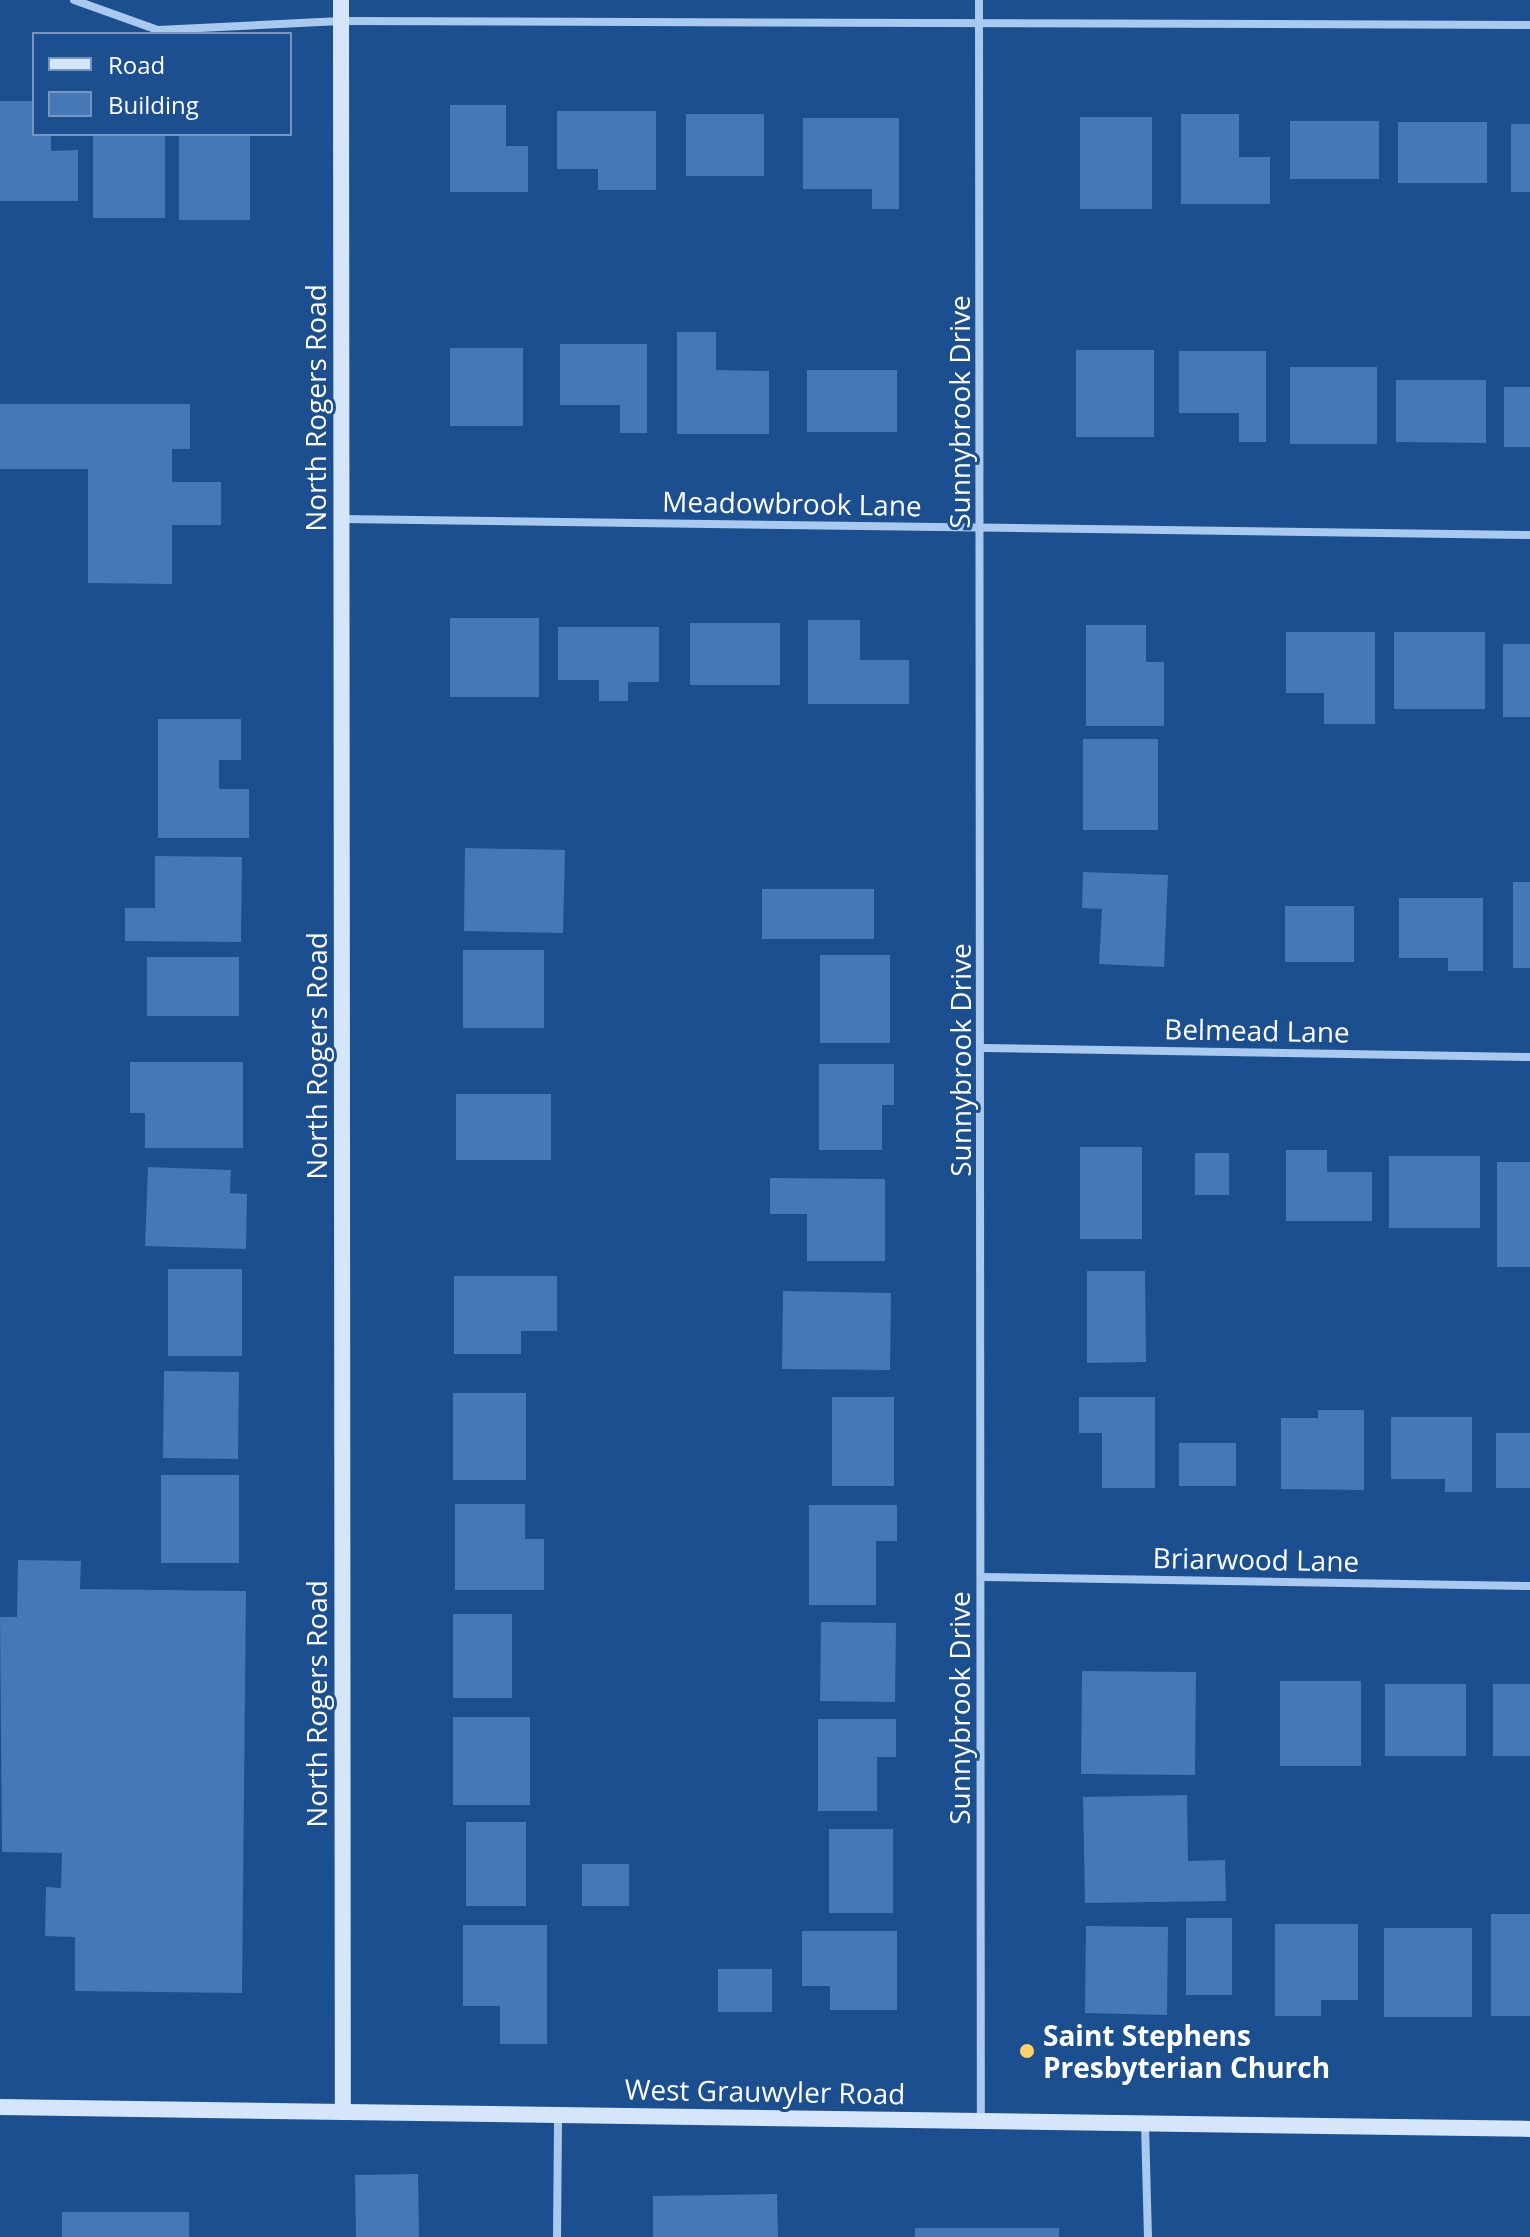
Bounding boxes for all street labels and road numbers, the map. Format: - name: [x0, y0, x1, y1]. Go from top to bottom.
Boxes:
- street label: North Rogers Road: [298, 284, 332, 532]
- street label: Sunnybrook Drive: [942, 295, 976, 529]
- street label: Meadowbrook Lane: [662, 484, 922, 522]
- street label: North Rogers Road: [299, 932, 333, 1180]
- street label: Sunnybrook Drive: [943, 943, 977, 1177]
- street label: Belmead Lane: [1164, 1012, 1350, 1048]
- street label: Briarwood Lane: [1152, 1540, 1360, 1578]
- street label: North Rogers Road: [299, 1580, 333, 1828]
- street label: Sunnybrook Drive: [942, 1591, 976, 1825]
- street label: West Grauwyler Road: [624, 2072, 906, 2110]

